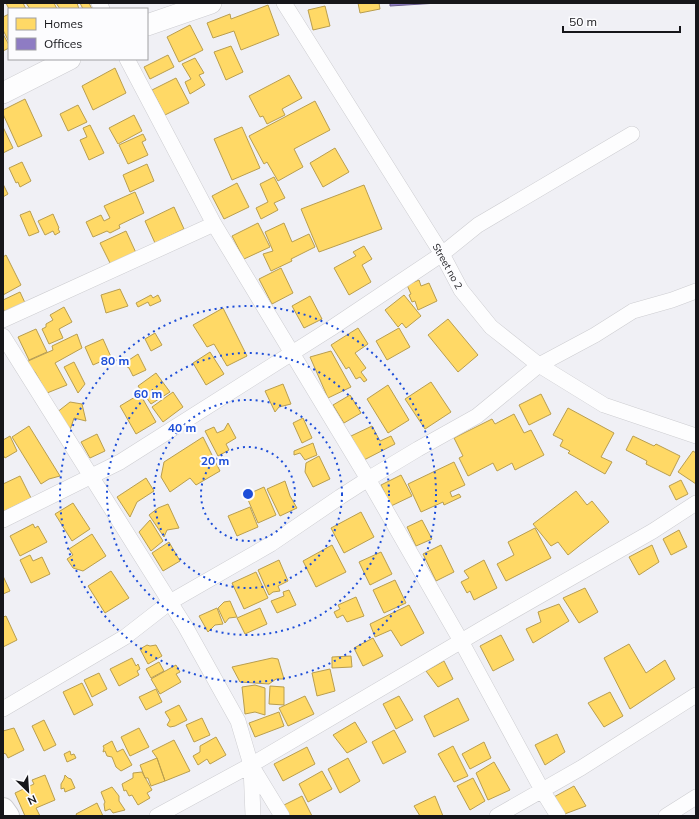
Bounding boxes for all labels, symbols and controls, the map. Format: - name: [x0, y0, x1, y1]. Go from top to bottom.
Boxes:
- legend: [8, 8, 148, 60]
- scale bar: [563, 8, 680, 34]
- text: 50 m: [569, 14, 597, 29]
- text: Homes: [44, 16, 83, 31]
- text: Offices: [44, 36, 82, 51]
- street label: Street no 2: [430, 241, 465, 291]
- text: 80 m: [101, 353, 129, 368]
- text: 60 m: [134, 386, 162, 401]
- text: 40 m: [168, 420, 196, 435]
- text: 20 m: [201, 453, 229, 468]
- centre of rings: [241, 487, 255, 501]
- north arrow: [8, 771, 48, 811]
- text: N: [26, 792, 39, 808]

